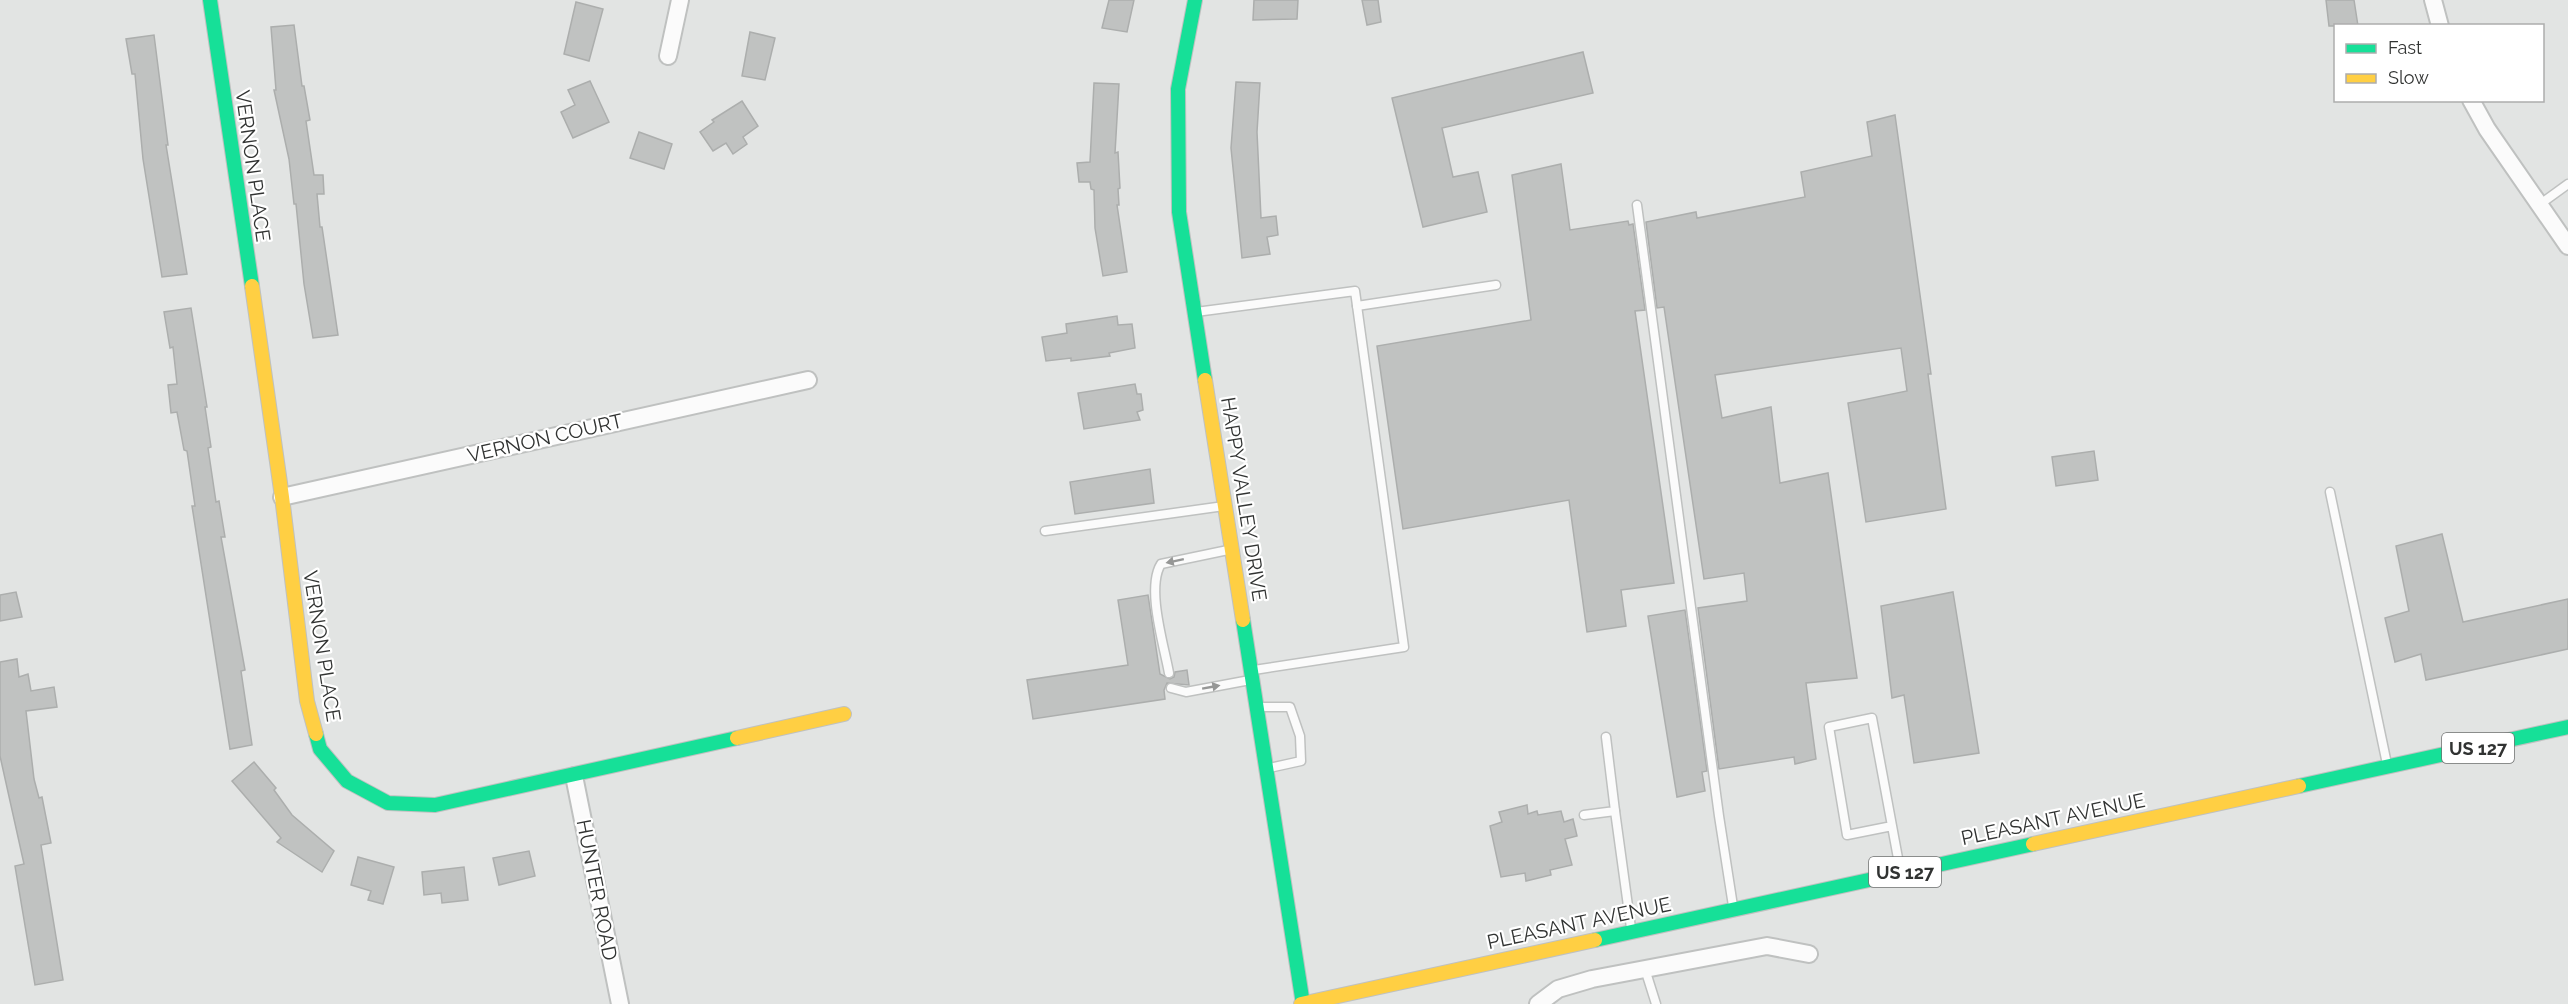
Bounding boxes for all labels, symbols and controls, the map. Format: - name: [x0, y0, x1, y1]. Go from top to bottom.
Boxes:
- legend: [2334, 24, 2544, 102]
- text: Fast: [2388, 37, 2422, 58]
- text: Slow: [2388, 67, 2429, 88]
- street label: VERNON PLACE: [230, 89, 276, 243]
- street label: HAPPY VALLEY DRIVE: [1216, 395, 1272, 603]
- street label: VERNON COURT: [465, 408, 625, 468]
- one-way arrow: [1165, 557, 1184, 566]
- street label: VERNON PLACE: [298, 569, 346, 723]
- one-way arrow: [1202, 682, 1221, 691]
- road number: US 127: [2442, 733, 2514, 763]
- street label: PLEASANT AVENUE: [1959, 788, 2147, 850]
- street label: HUNTER ROAD: [572, 817, 622, 963]
- road number: US 127: [1869, 857, 1941, 887]
- street label: PLEASANT AVENUE: [1485, 892, 1673, 954]

